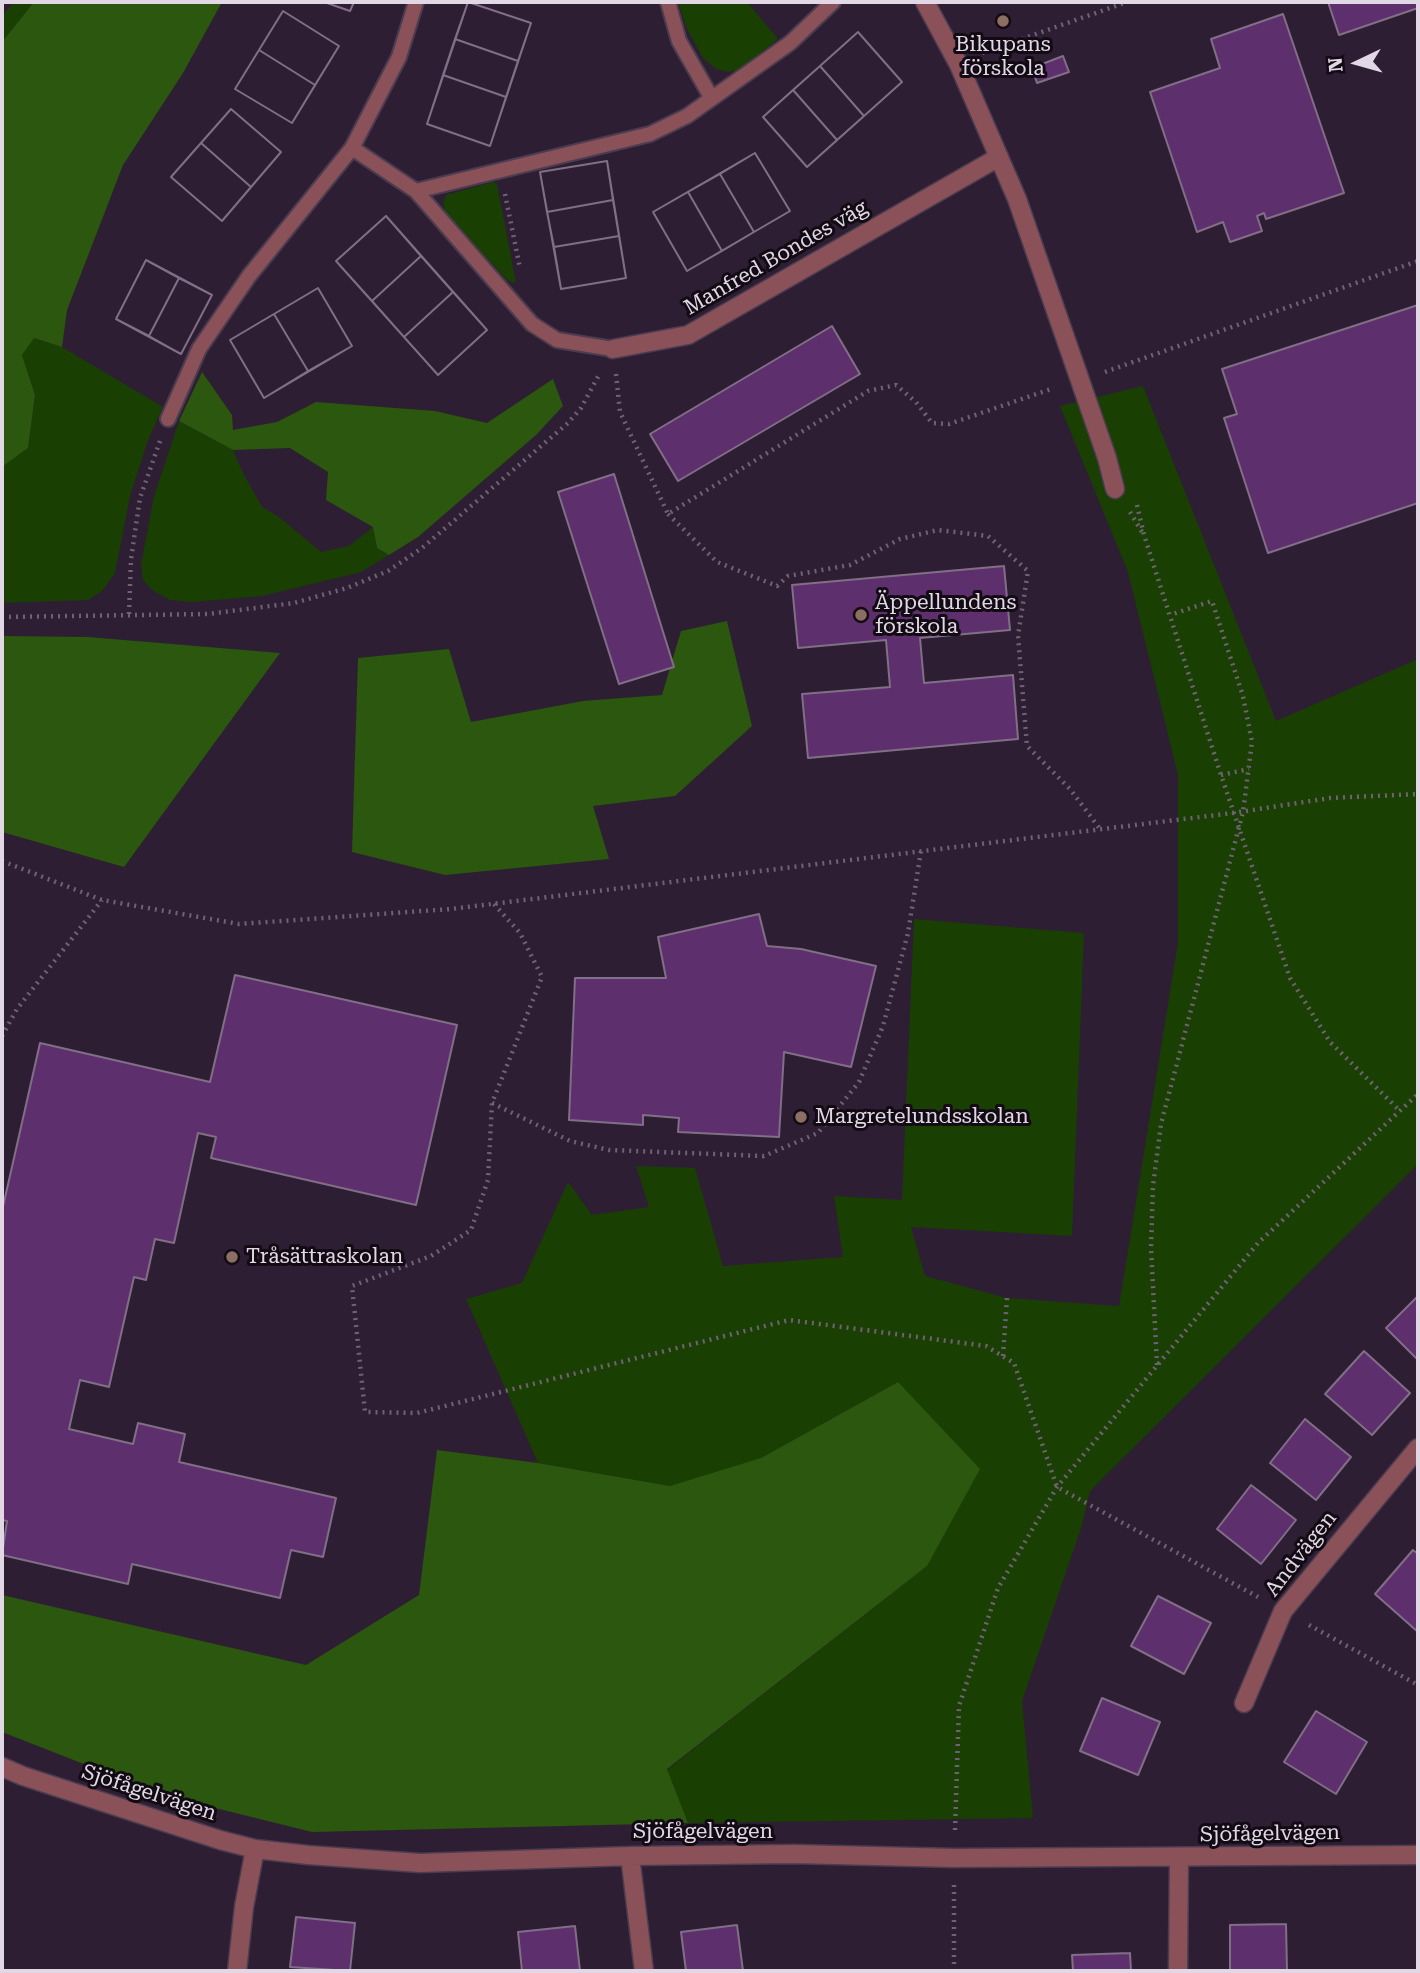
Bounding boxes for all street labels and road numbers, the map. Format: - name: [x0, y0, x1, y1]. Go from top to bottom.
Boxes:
- street label: Manfred Bondes väg: [680, 195, 872, 321]
- street label: Andvägen: [1260, 1506, 1342, 1602]
- street label: Sjöfågelvägen: [78, 1759, 220, 1827]
- street label: Sjöfågelvägen: [633, 1819, 773, 1845]
- street label: Sjöfågelvägen: [1200, 1820, 1340, 1848]

